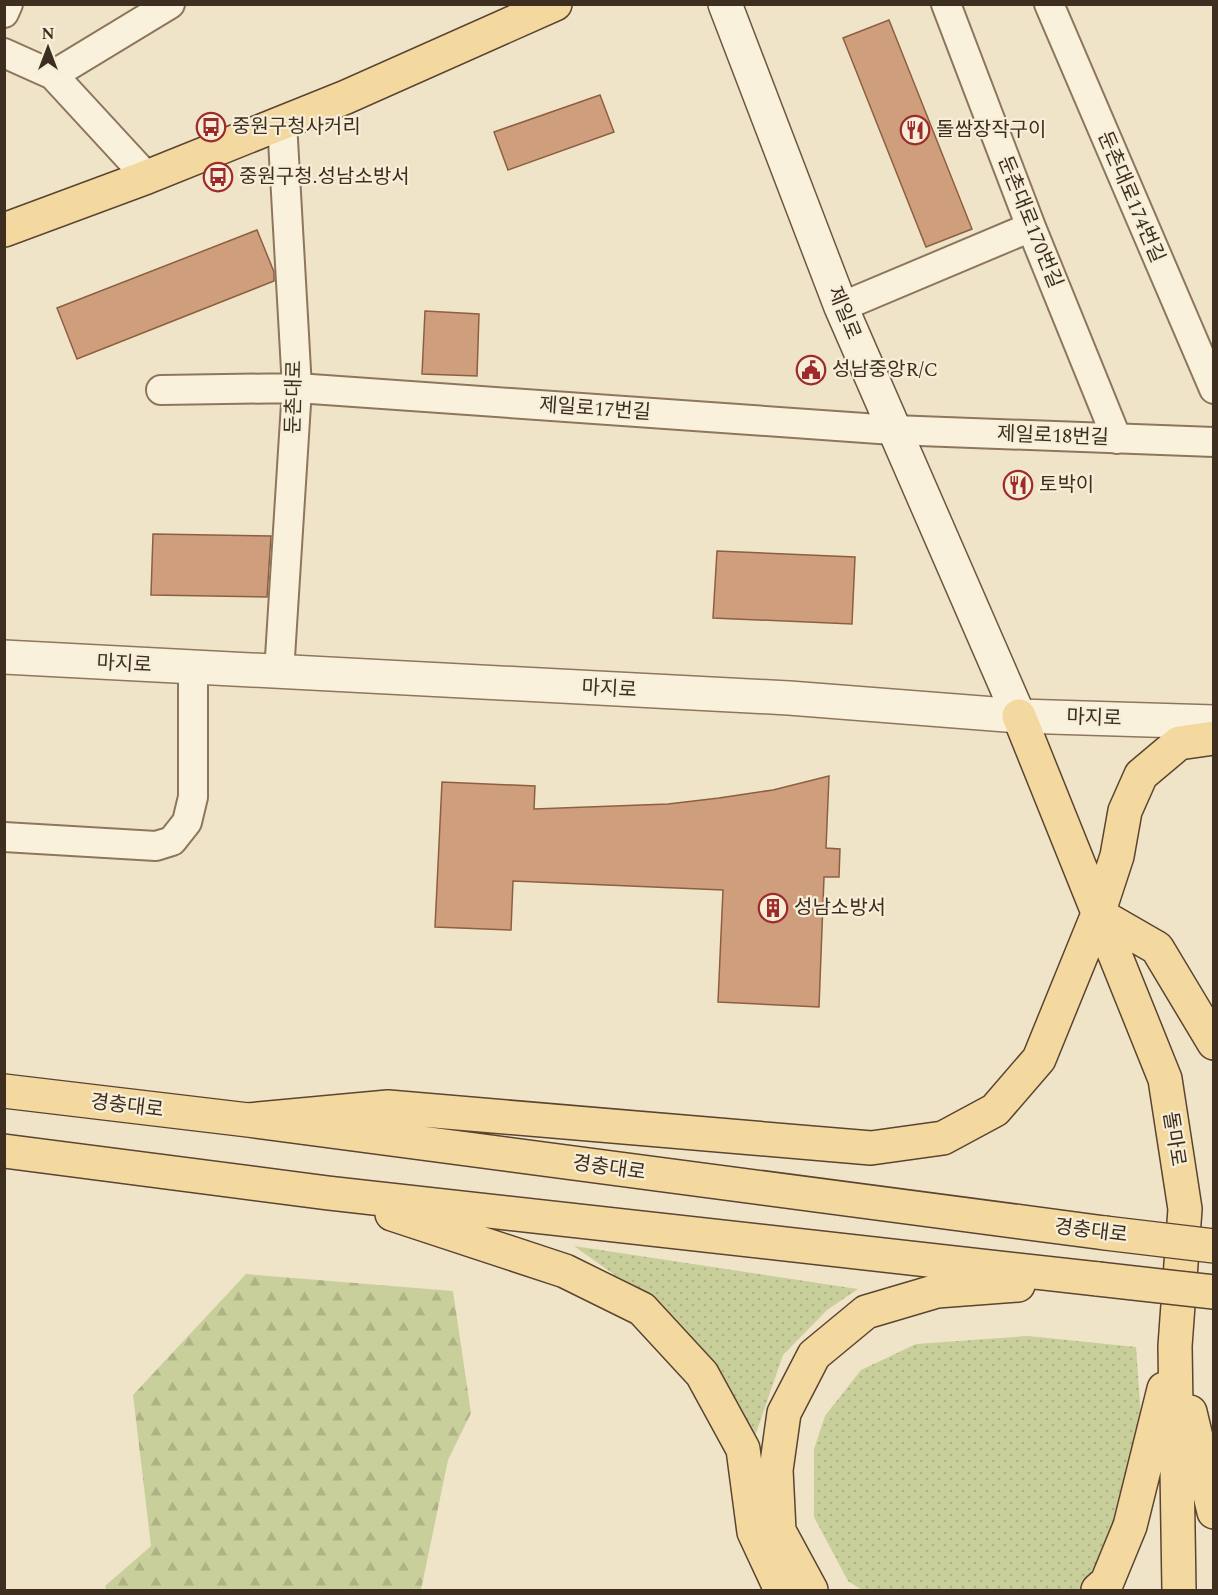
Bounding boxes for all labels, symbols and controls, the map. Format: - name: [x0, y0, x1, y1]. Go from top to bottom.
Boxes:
- north arrow: [18, 18, 78, 78]
- text: N: [41, 22, 55, 46]
- bus stop icon: 중원구청사거리: [195, 111, 227, 143]
- place label: 중원구청사거리: [232, 112, 361, 142]
- restaurant icon: 돌쌈장작구이: [899, 114, 931, 146]
- place label: 돌쌈장작구이: [936, 115, 1046, 145]
- street label: 둔촌대로174번길: [1090, 127, 1172, 267]
- street label: 둔촌대로170번길: [990, 151, 1070, 293]
- bus stop icon: 중원구청.성남소방서: [202, 161, 234, 193]
- place label: 중원구청.성남소방서: [239, 162, 410, 192]
- street label: 제일로: [820, 282, 868, 344]
- public building icon: 성남중앙R/C: [795, 354, 827, 386]
- place label: 성남중앙R/C: [832, 355, 938, 385]
- street label: 둔촌대로: [278, 360, 310, 434]
- street label: 제일로17번길: [538, 390, 652, 428]
- street label: 제일로18번길: [997, 419, 1109, 453]
- restaurant icon: 토박이: [1002, 469, 1034, 501]
- place label: 토박이: [1039, 470, 1094, 500]
- street label: 마지로: [96, 648, 152, 680]
- street label: 마지로: [581, 673, 637, 705]
- street label: 마지로: [1066, 702, 1122, 734]
- building icon: 성남소방서: [757, 892, 789, 924]
- place label: 성남소방서: [794, 893, 886, 923]
- street label: 경충대로: [89, 1087, 165, 1125]
- street label: 돌마로: [1155, 1109, 1193, 1169]
- street label: 경충대로: [570, 1148, 648, 1188]
- street label: 경충대로: [1053, 1212, 1129, 1250]

